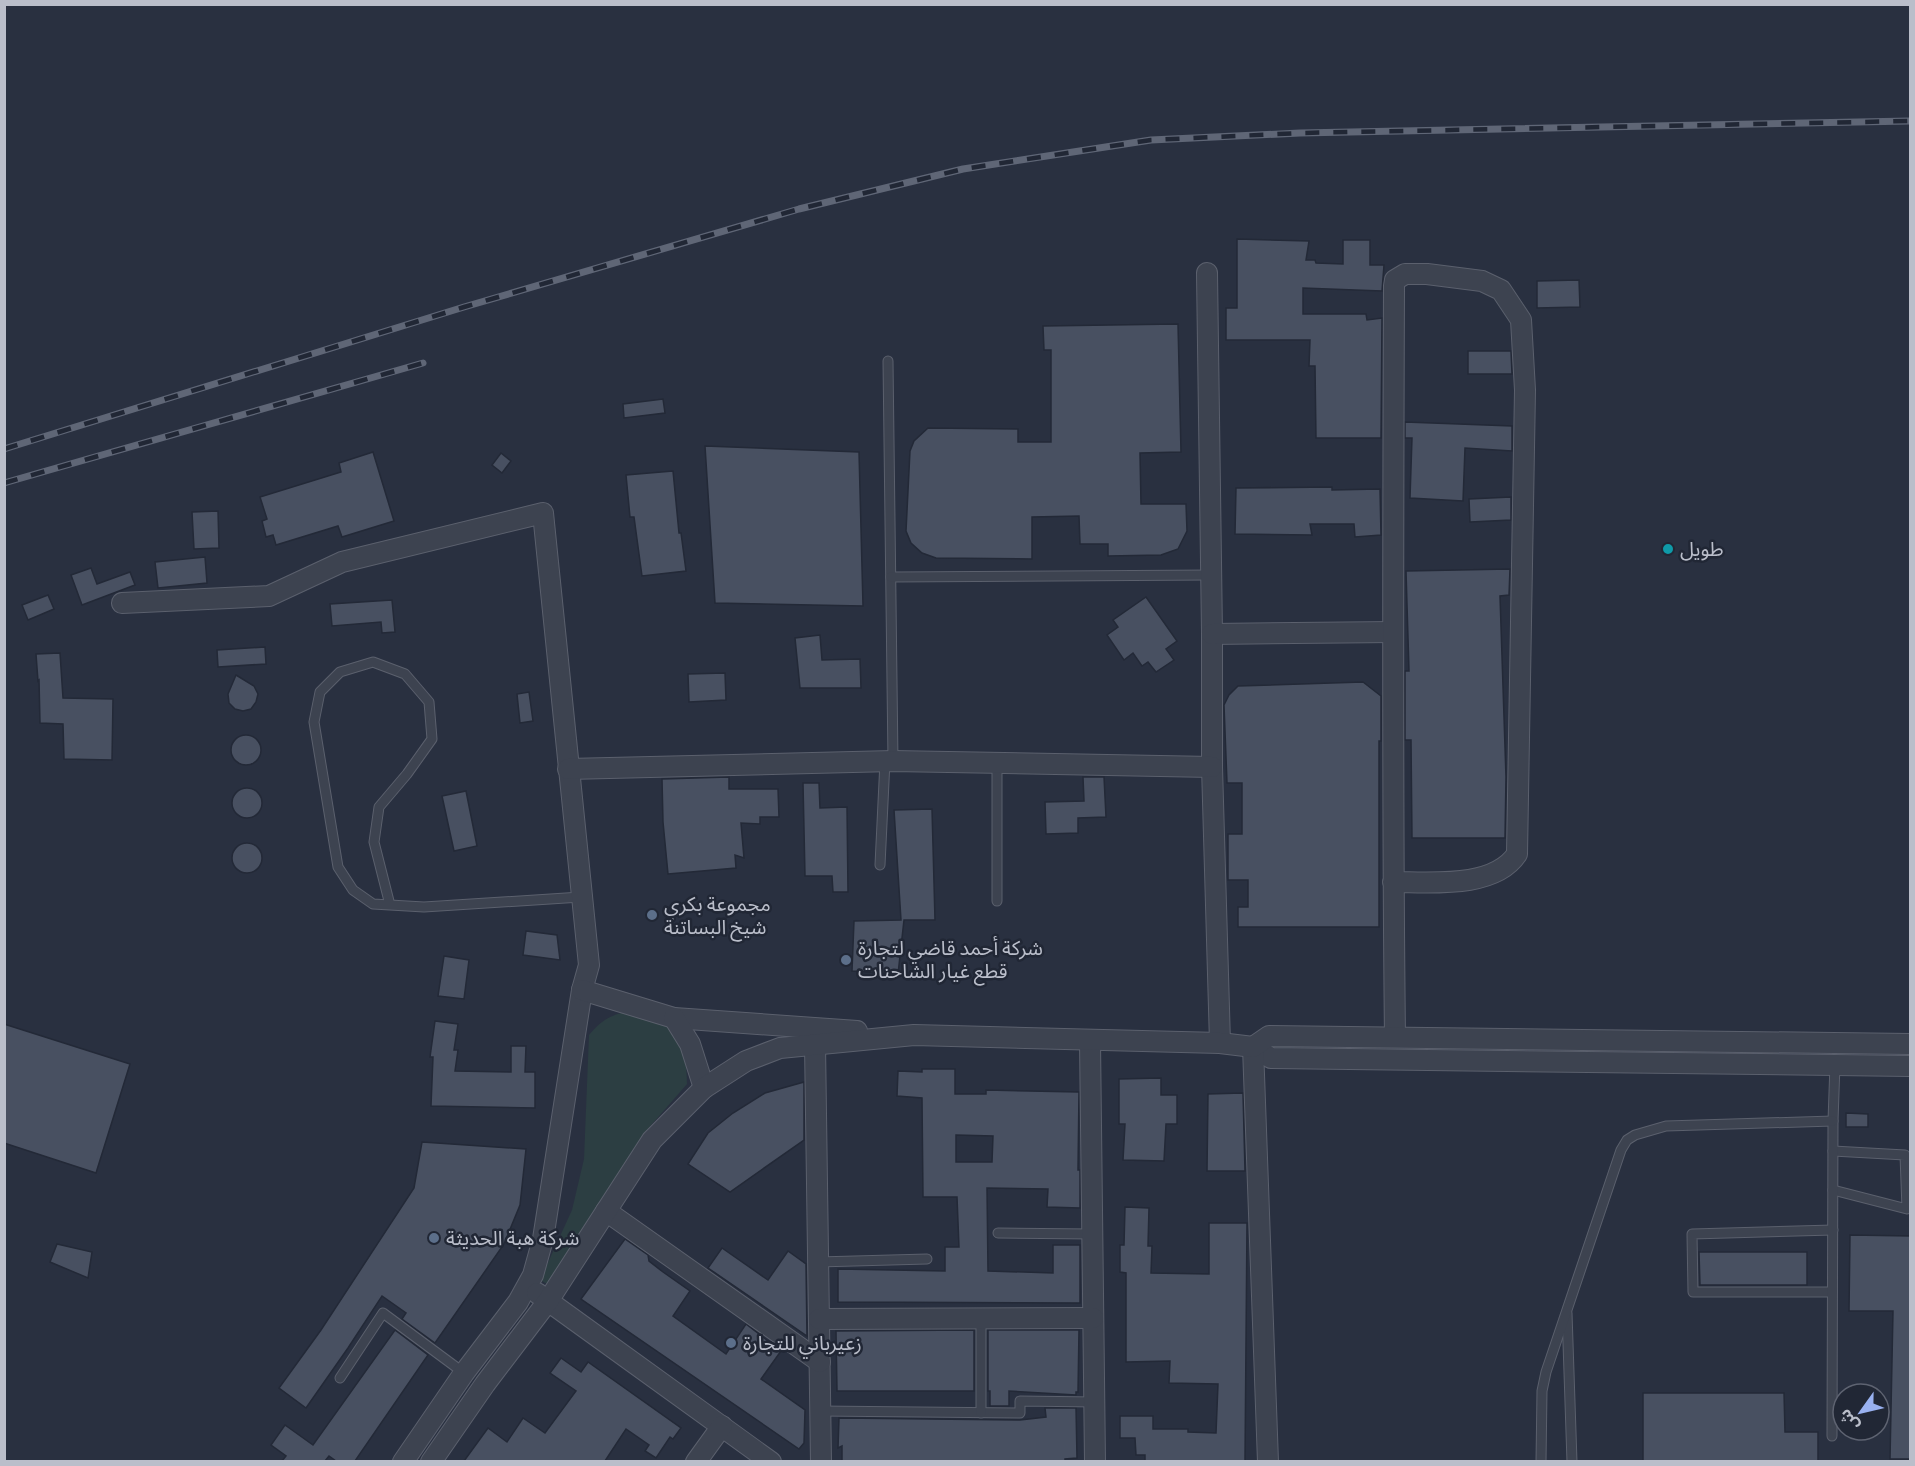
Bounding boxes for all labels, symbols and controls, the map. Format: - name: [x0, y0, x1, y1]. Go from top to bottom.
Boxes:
- place label: طويل: [1680, 536, 1724, 564]
- marker: طويل: [1661, 542, 1675, 556]
- place label: مجموعة بكري شيخ البساتنة: [664, 891, 771, 942]
- marker: مجموعة بكري شيخ البساتنة: [645, 908, 659, 922]
- place label: شركة أحمد قاضي لتجارة قطع غيار الشاحنات: [858, 935, 1043, 986]
- marker: شركة أحمد قاضي لتجارة قطع غيار الشاحنات: [839, 953, 853, 967]
- place label: شركة هبة الحديثة: [446, 1225, 579, 1253]
- marker: شركة هبة الحديثة: [427, 1231, 441, 1245]
- place label: زعيرباني للتجارة: [743, 1330, 862, 1359]
- marker: زعيرباني للتجارة: [724, 1336, 738, 1350]
- north arrow: [1831, 1382, 1891, 1442]
- text: ش: [1834, 1405, 1865, 1435]

